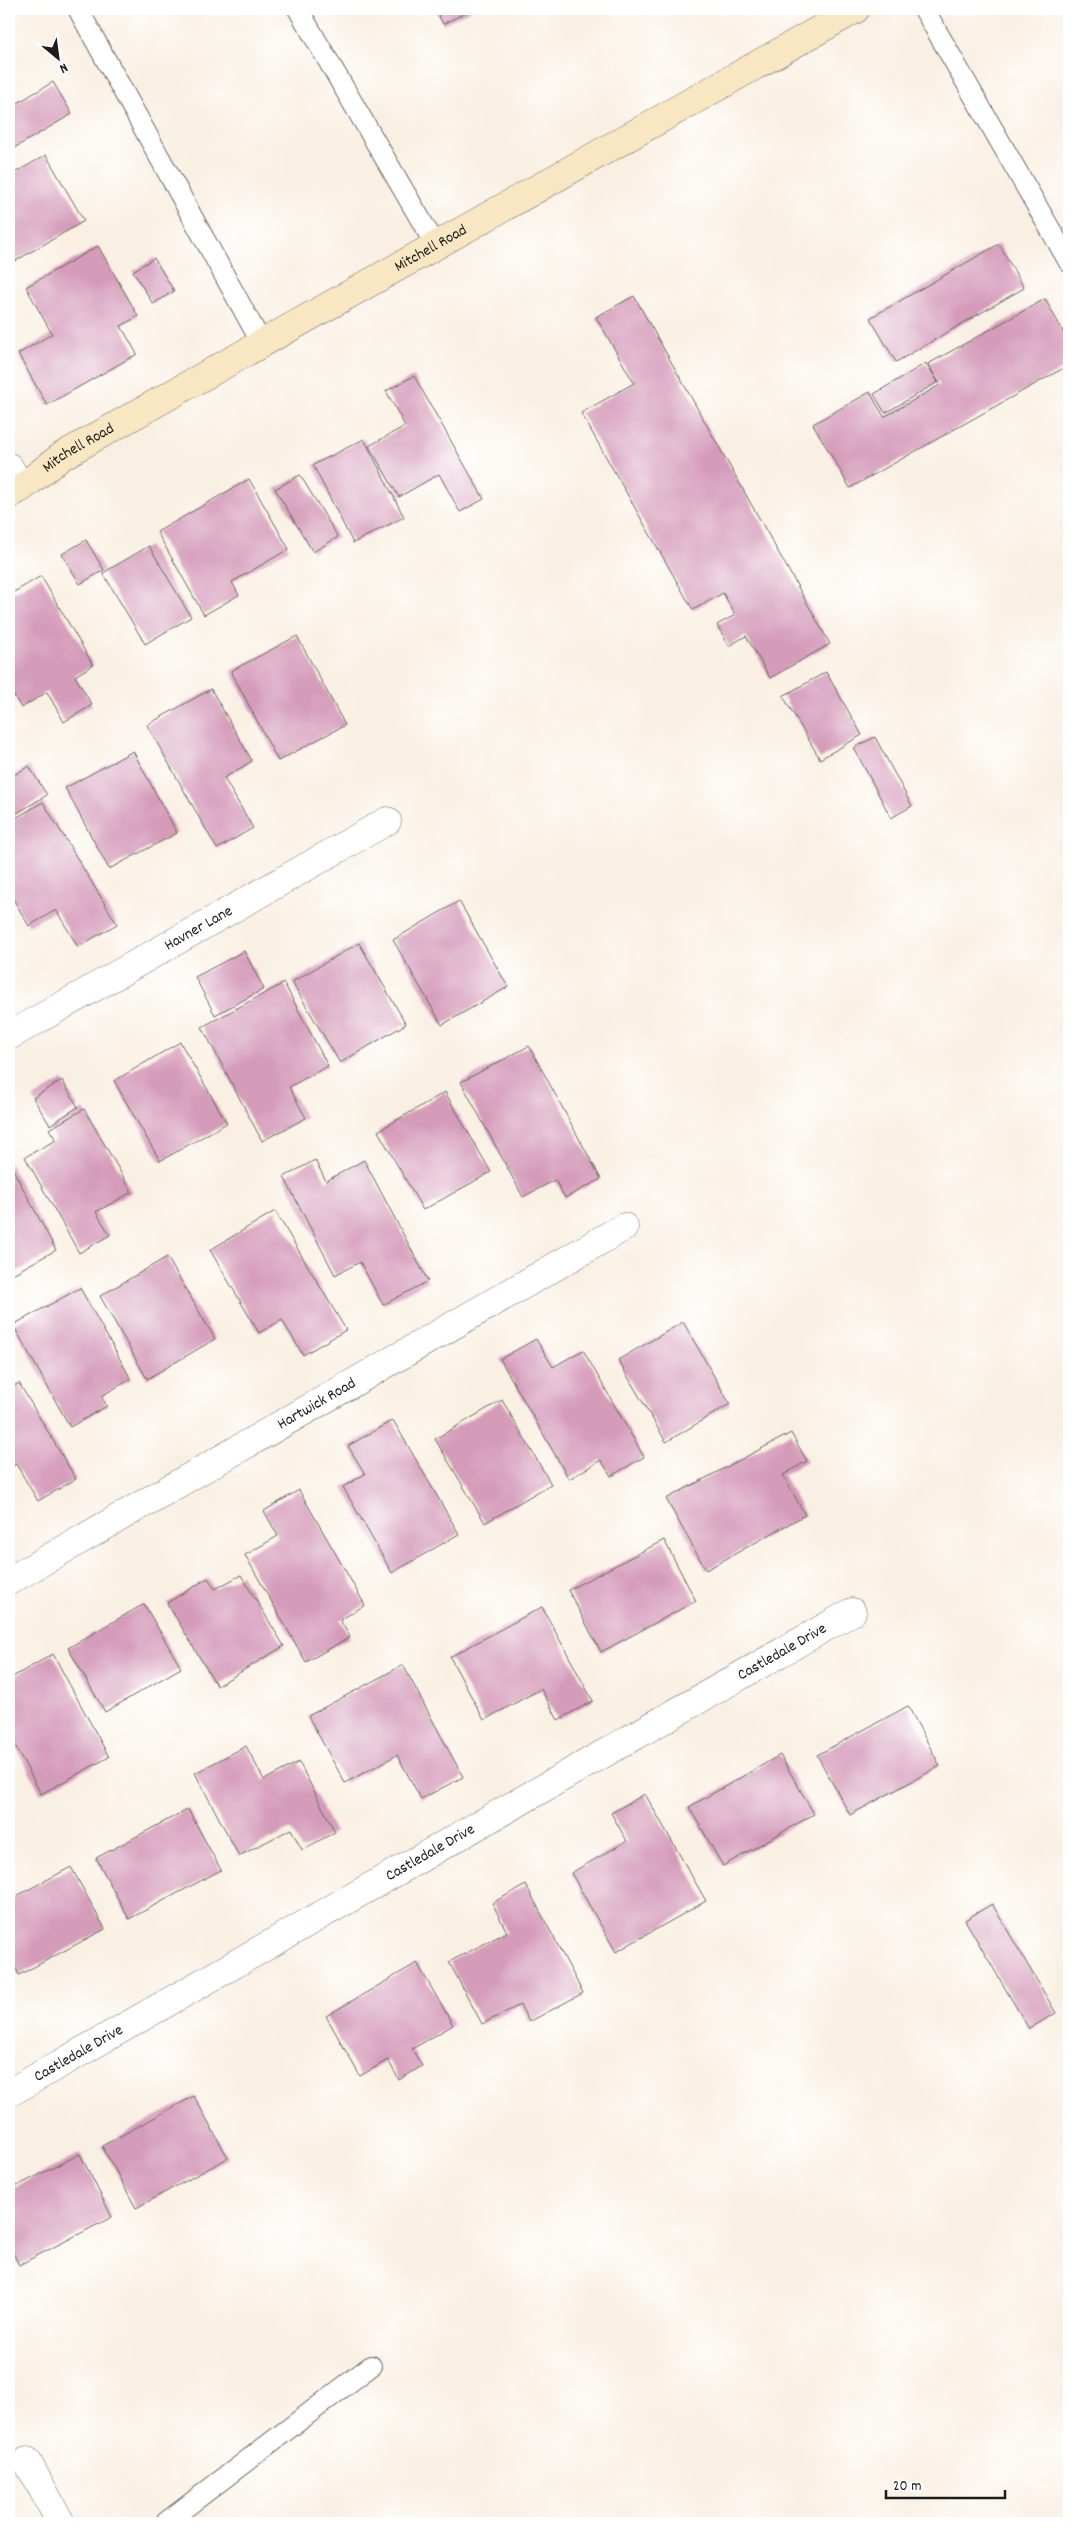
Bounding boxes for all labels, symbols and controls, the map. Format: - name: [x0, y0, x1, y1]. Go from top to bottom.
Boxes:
- north arrow: [32, 32, 82, 82]
- text: N: [55, 57, 71, 78]
- street label: Mitchell Road: [390, 219, 471, 278]
- street label: Mitchell Road: [38, 417, 118, 479]
- street label: Havner Lane: [160, 900, 237, 957]
- street label: Hartwick Road: [273, 1372, 360, 1436]
- street label: Castledale Drive: [733, 1617, 831, 1687]
- street label: Castledale Drive: [381, 1818, 479, 1887]
- street label: Castledale Drive: [30, 2019, 127, 2088]
- scale bar: [886, 2467, 1004, 2499]
- text: 20 m: [893, 2476, 921, 2498]

